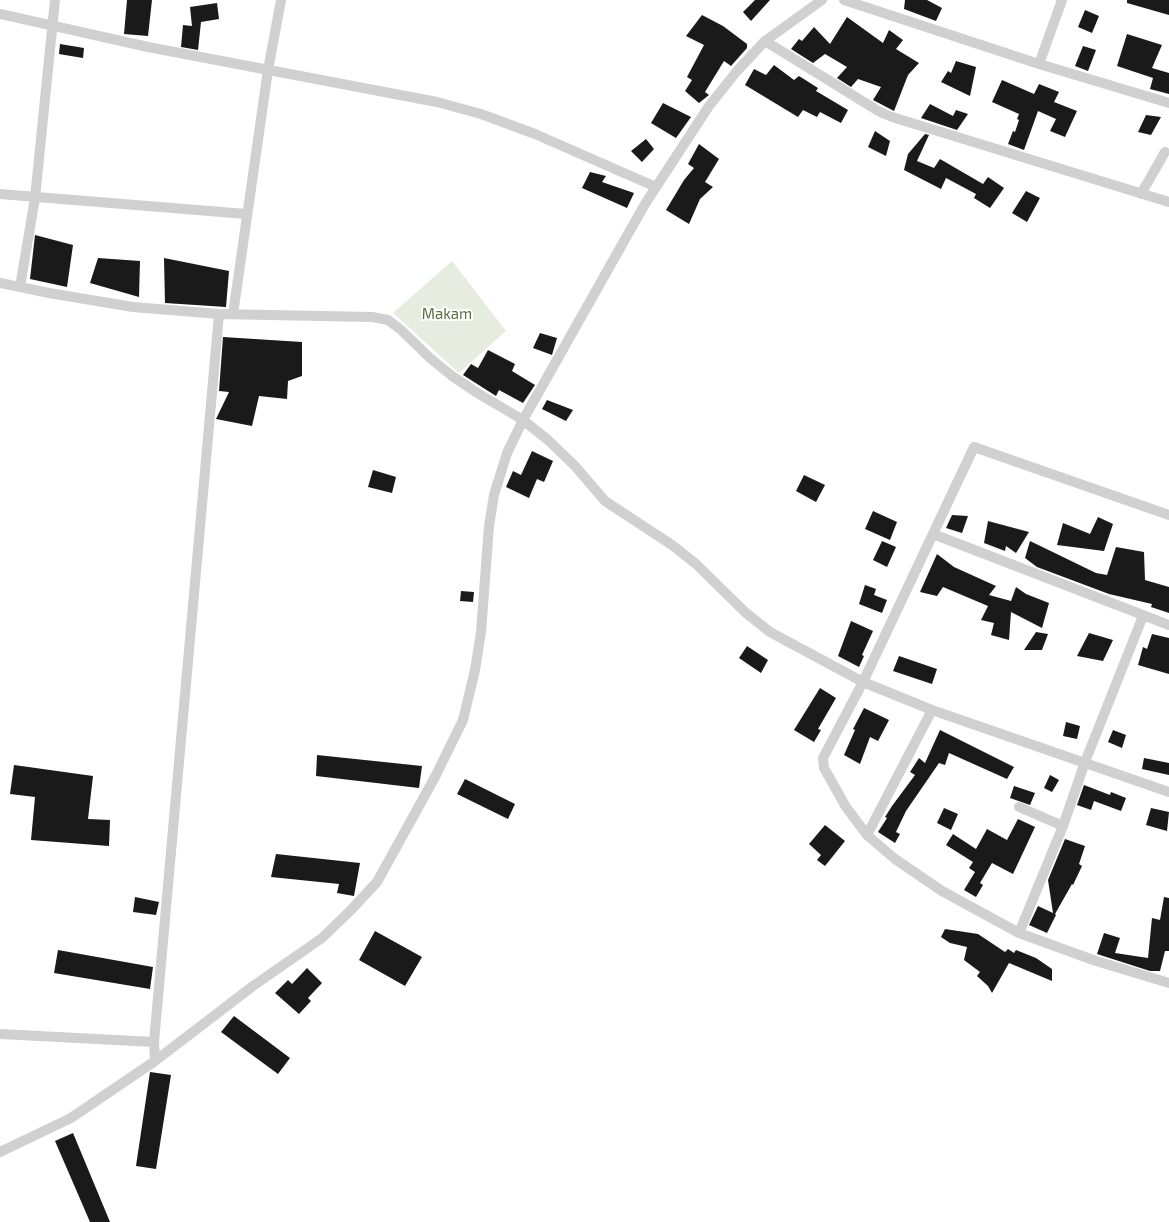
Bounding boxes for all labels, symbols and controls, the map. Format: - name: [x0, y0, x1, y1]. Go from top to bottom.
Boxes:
- park label: Makam: [422, 305, 472, 323]

